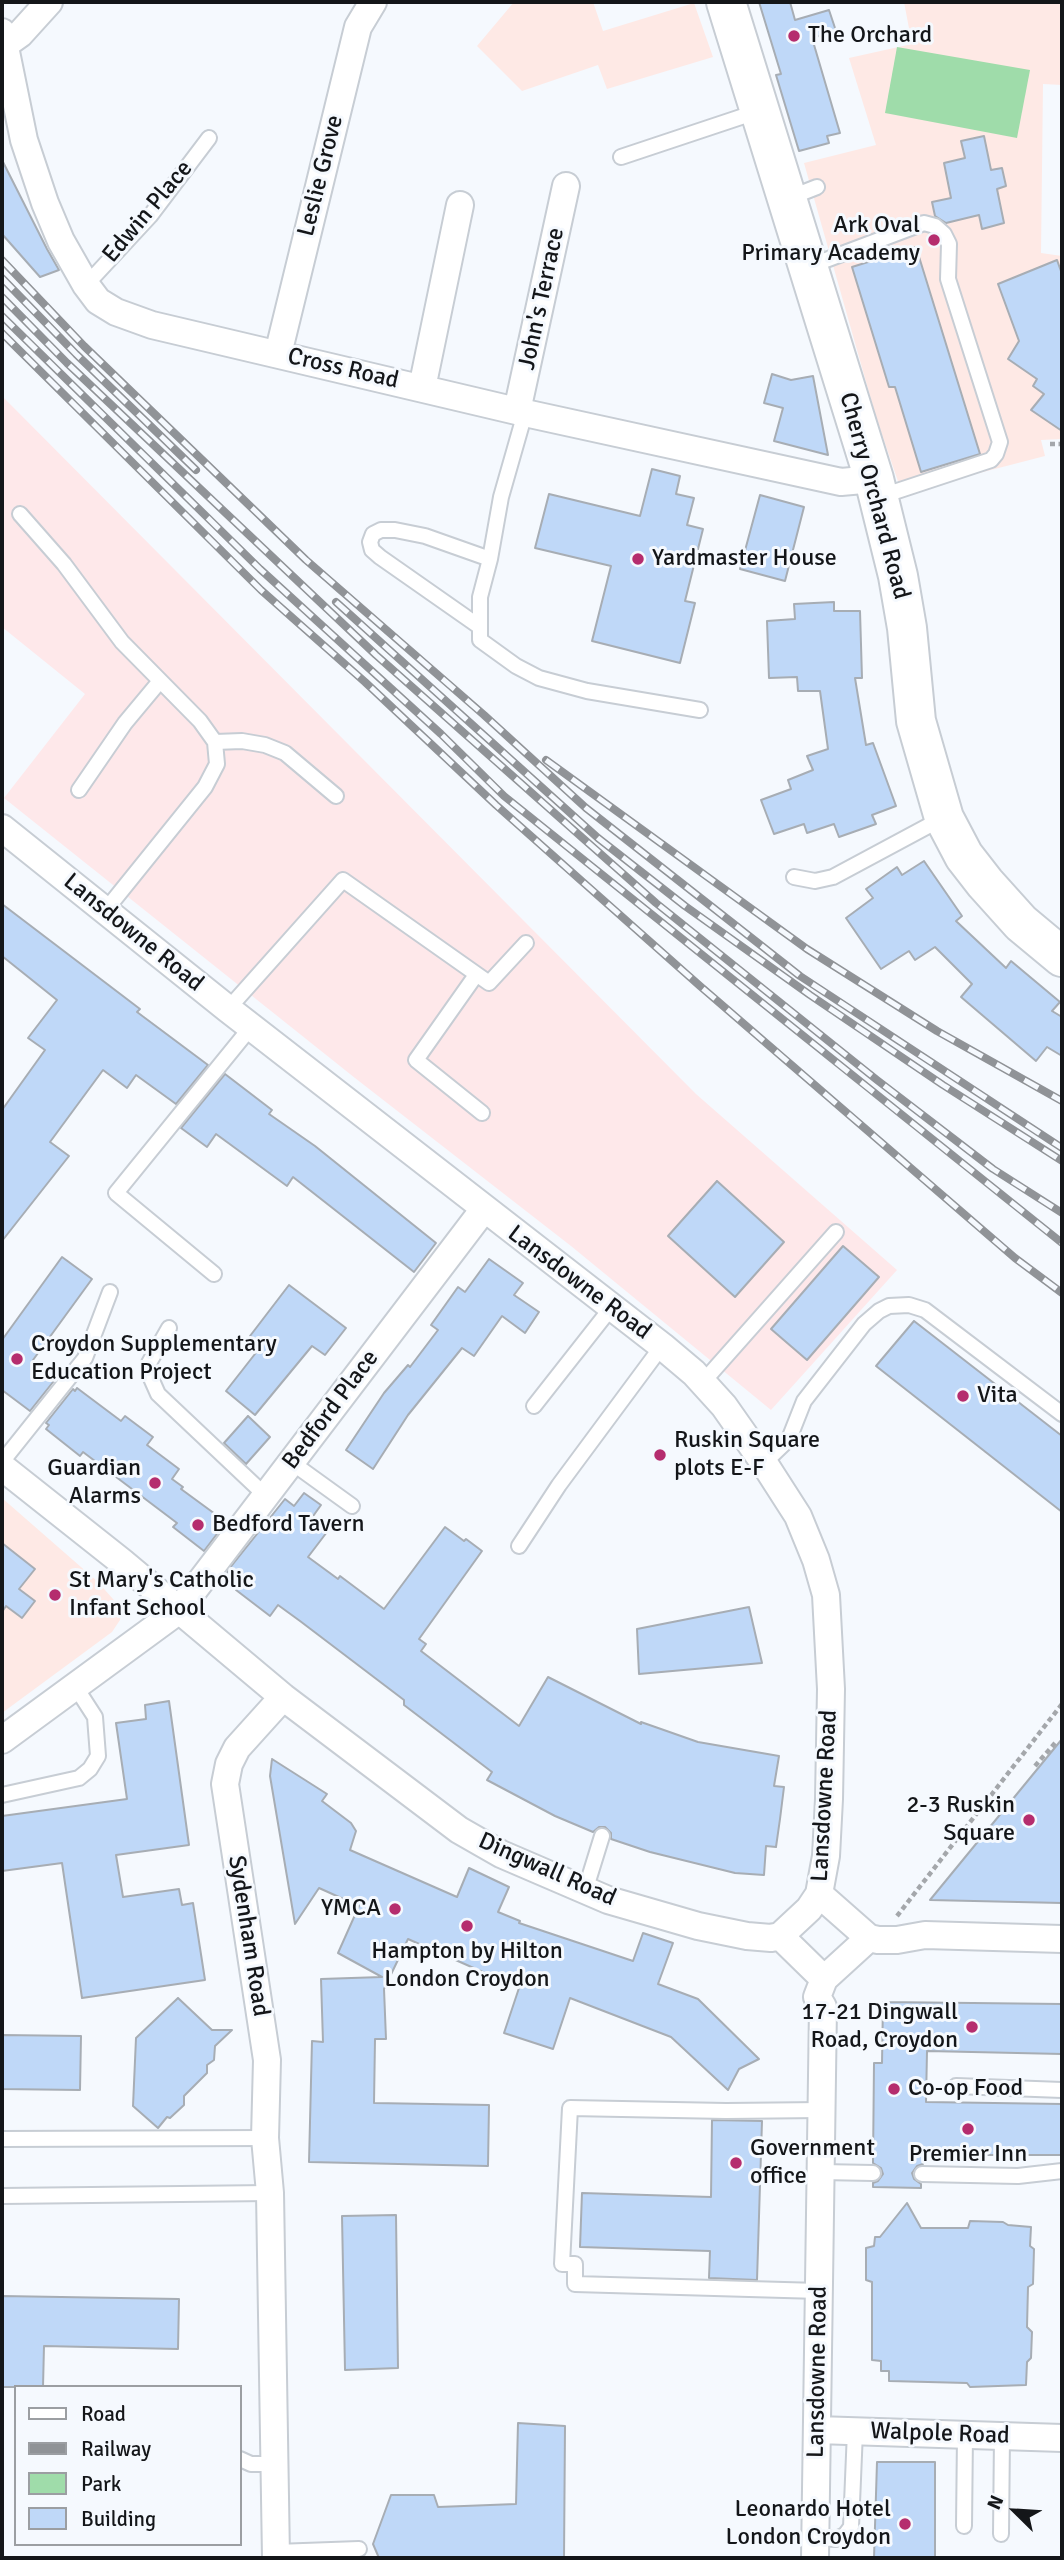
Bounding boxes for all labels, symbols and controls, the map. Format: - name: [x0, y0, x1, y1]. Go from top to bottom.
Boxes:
- place label: The Orchard: [808, 22, 932, 50]
- marker: The Orchard: [786, 28, 802, 44]
- street label: Leslie Grove: [292, 112, 350, 240]
- street label: Edwin Place: [97, 155, 199, 269]
- place label: Ark Oval Primary Academy: [741, 212, 920, 268]
- street label: John's Terrace: [513, 225, 571, 373]
- marker: Ark Oval Primary Academy: [926, 232, 942, 248]
- street label: Cross Road: [285, 342, 401, 396]
- street label: Cherry Orchard Road: [833, 389, 915, 603]
- place label: Yardmaster House: [652, 545, 837, 573]
- marker: Yardmaster House: [630, 551, 646, 567]
- street label: Lansdowne Road: [57, 868, 209, 998]
- street label: Lansdowne Road: [502, 1220, 656, 1346]
- place label: Croydon Supplementary Education Project: [31, 1331, 277, 1387]
- street label: Bedford Place: [277, 1345, 385, 1475]
- marker: Croydon Supplementary Education Project: [9, 1351, 25, 1367]
- place label: Vita: [977, 1382, 1018, 1410]
- marker: Vita: [955, 1388, 971, 1404]
- place label: Ruskin Square plots E-F: [674, 1427, 820, 1483]
- marker: Ruskin Square plots E-F: [652, 1447, 668, 1463]
- place label: Guardian Alarms: [47, 1455, 141, 1511]
- marker: Guardian Alarms: [147, 1475, 163, 1491]
- place label: Bedford Tavern: [212, 1511, 365, 1539]
- marker: Bedford Tavern: [190, 1517, 206, 1533]
- place label: St Mary's Catholic Infant School: [69, 1567, 254, 1623]
- marker: St Mary's Catholic Infant School: [47, 1587, 63, 1603]
- street label: Lansdowne Road: [806, 1709, 844, 1883]
- place label: 2-3 Ruskin Square: [906, 1792, 1015, 1848]
- marker: 2-3 Ruskin Square: [1021, 1812, 1037, 1828]
- street label: Dingwall Road: [474, 1827, 620, 1913]
- street label: Sydenham Road: [221, 1853, 275, 2019]
- place label: YMCA: [321, 1895, 381, 1923]
- marker: YMCA: [387, 1901, 403, 1917]
- marker: Hampton by Hilton London Croydon: [459, 1918, 475, 1934]
- place label: Hampton by Hilton London Croydon: [371, 1938, 563, 1994]
- place label: 17-21 Dingwall Road, Croydon: [802, 1999, 958, 2055]
- marker: 17-21 Dingwall Road, Croydon: [964, 2019, 980, 2035]
- place label: Co-op Food: [908, 2075, 1023, 2103]
- marker: Co-op Food: [886, 2081, 902, 2097]
- marker: Premier Inn: [960, 2121, 976, 2137]
- place label: Government office: [750, 2135, 875, 2191]
- place label: Premier Inn: [909, 2141, 1027, 2169]
- marker: Government office: [728, 2155, 744, 2171]
- street label: Lansdowne Road: [802, 2286, 834, 2458]
- legend: [14, 2385, 242, 2546]
- text: Road: [81, 2401, 126, 2427]
- street label: Walpole Road: [870, 2417, 1010, 2451]
- text: Railway: [81, 2436, 151, 2462]
- text: Park: [81, 2471, 121, 2497]
- north arrow: [980, 2476, 1050, 2546]
- text: N: [982, 2492, 1009, 2513]
- place label: Leonardo Hotel London Croydon: [726, 2496, 891, 2552]
- text: Building: [81, 2506, 156, 2532]
- marker: Leonardo Hotel London Croydon: [897, 2516, 913, 2532]

